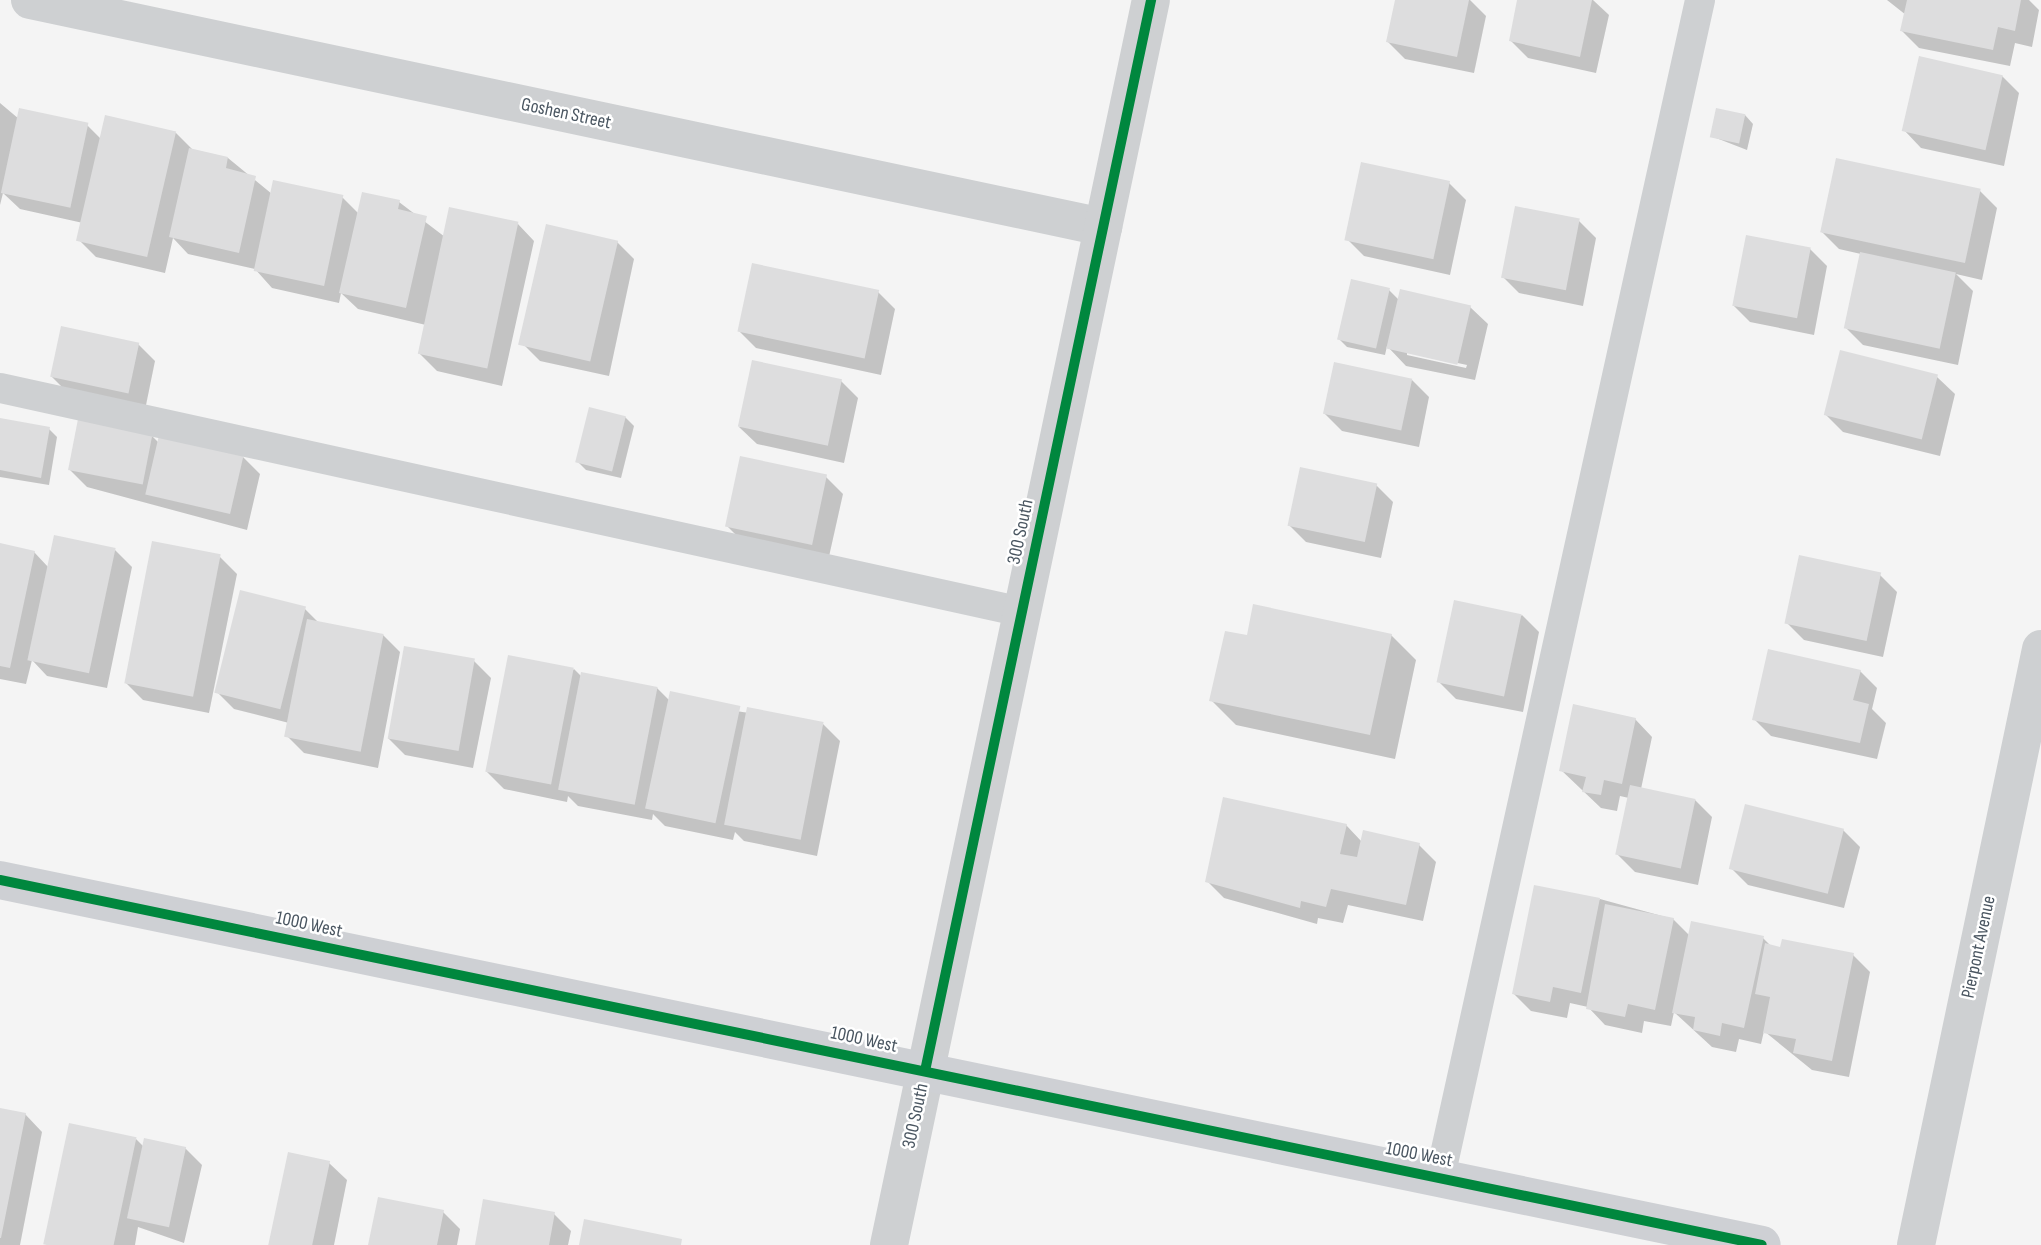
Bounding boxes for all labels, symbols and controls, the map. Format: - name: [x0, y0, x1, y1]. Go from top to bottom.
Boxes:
- street label: Goshen Street: [519, 93, 613, 135]
- street label: 300 South: [1003, 497, 1039, 567]
- street label: Pierpont Avenue: [1957, 894, 2001, 1000]
- street label: 1000 West: [274, 907, 344, 943]
- street label: 1000 West: [829, 1022, 899, 1058]
- street label: 300 South: [898, 1081, 934, 1151]
- street label: 1000 West: [1384, 1137, 1454, 1173]

